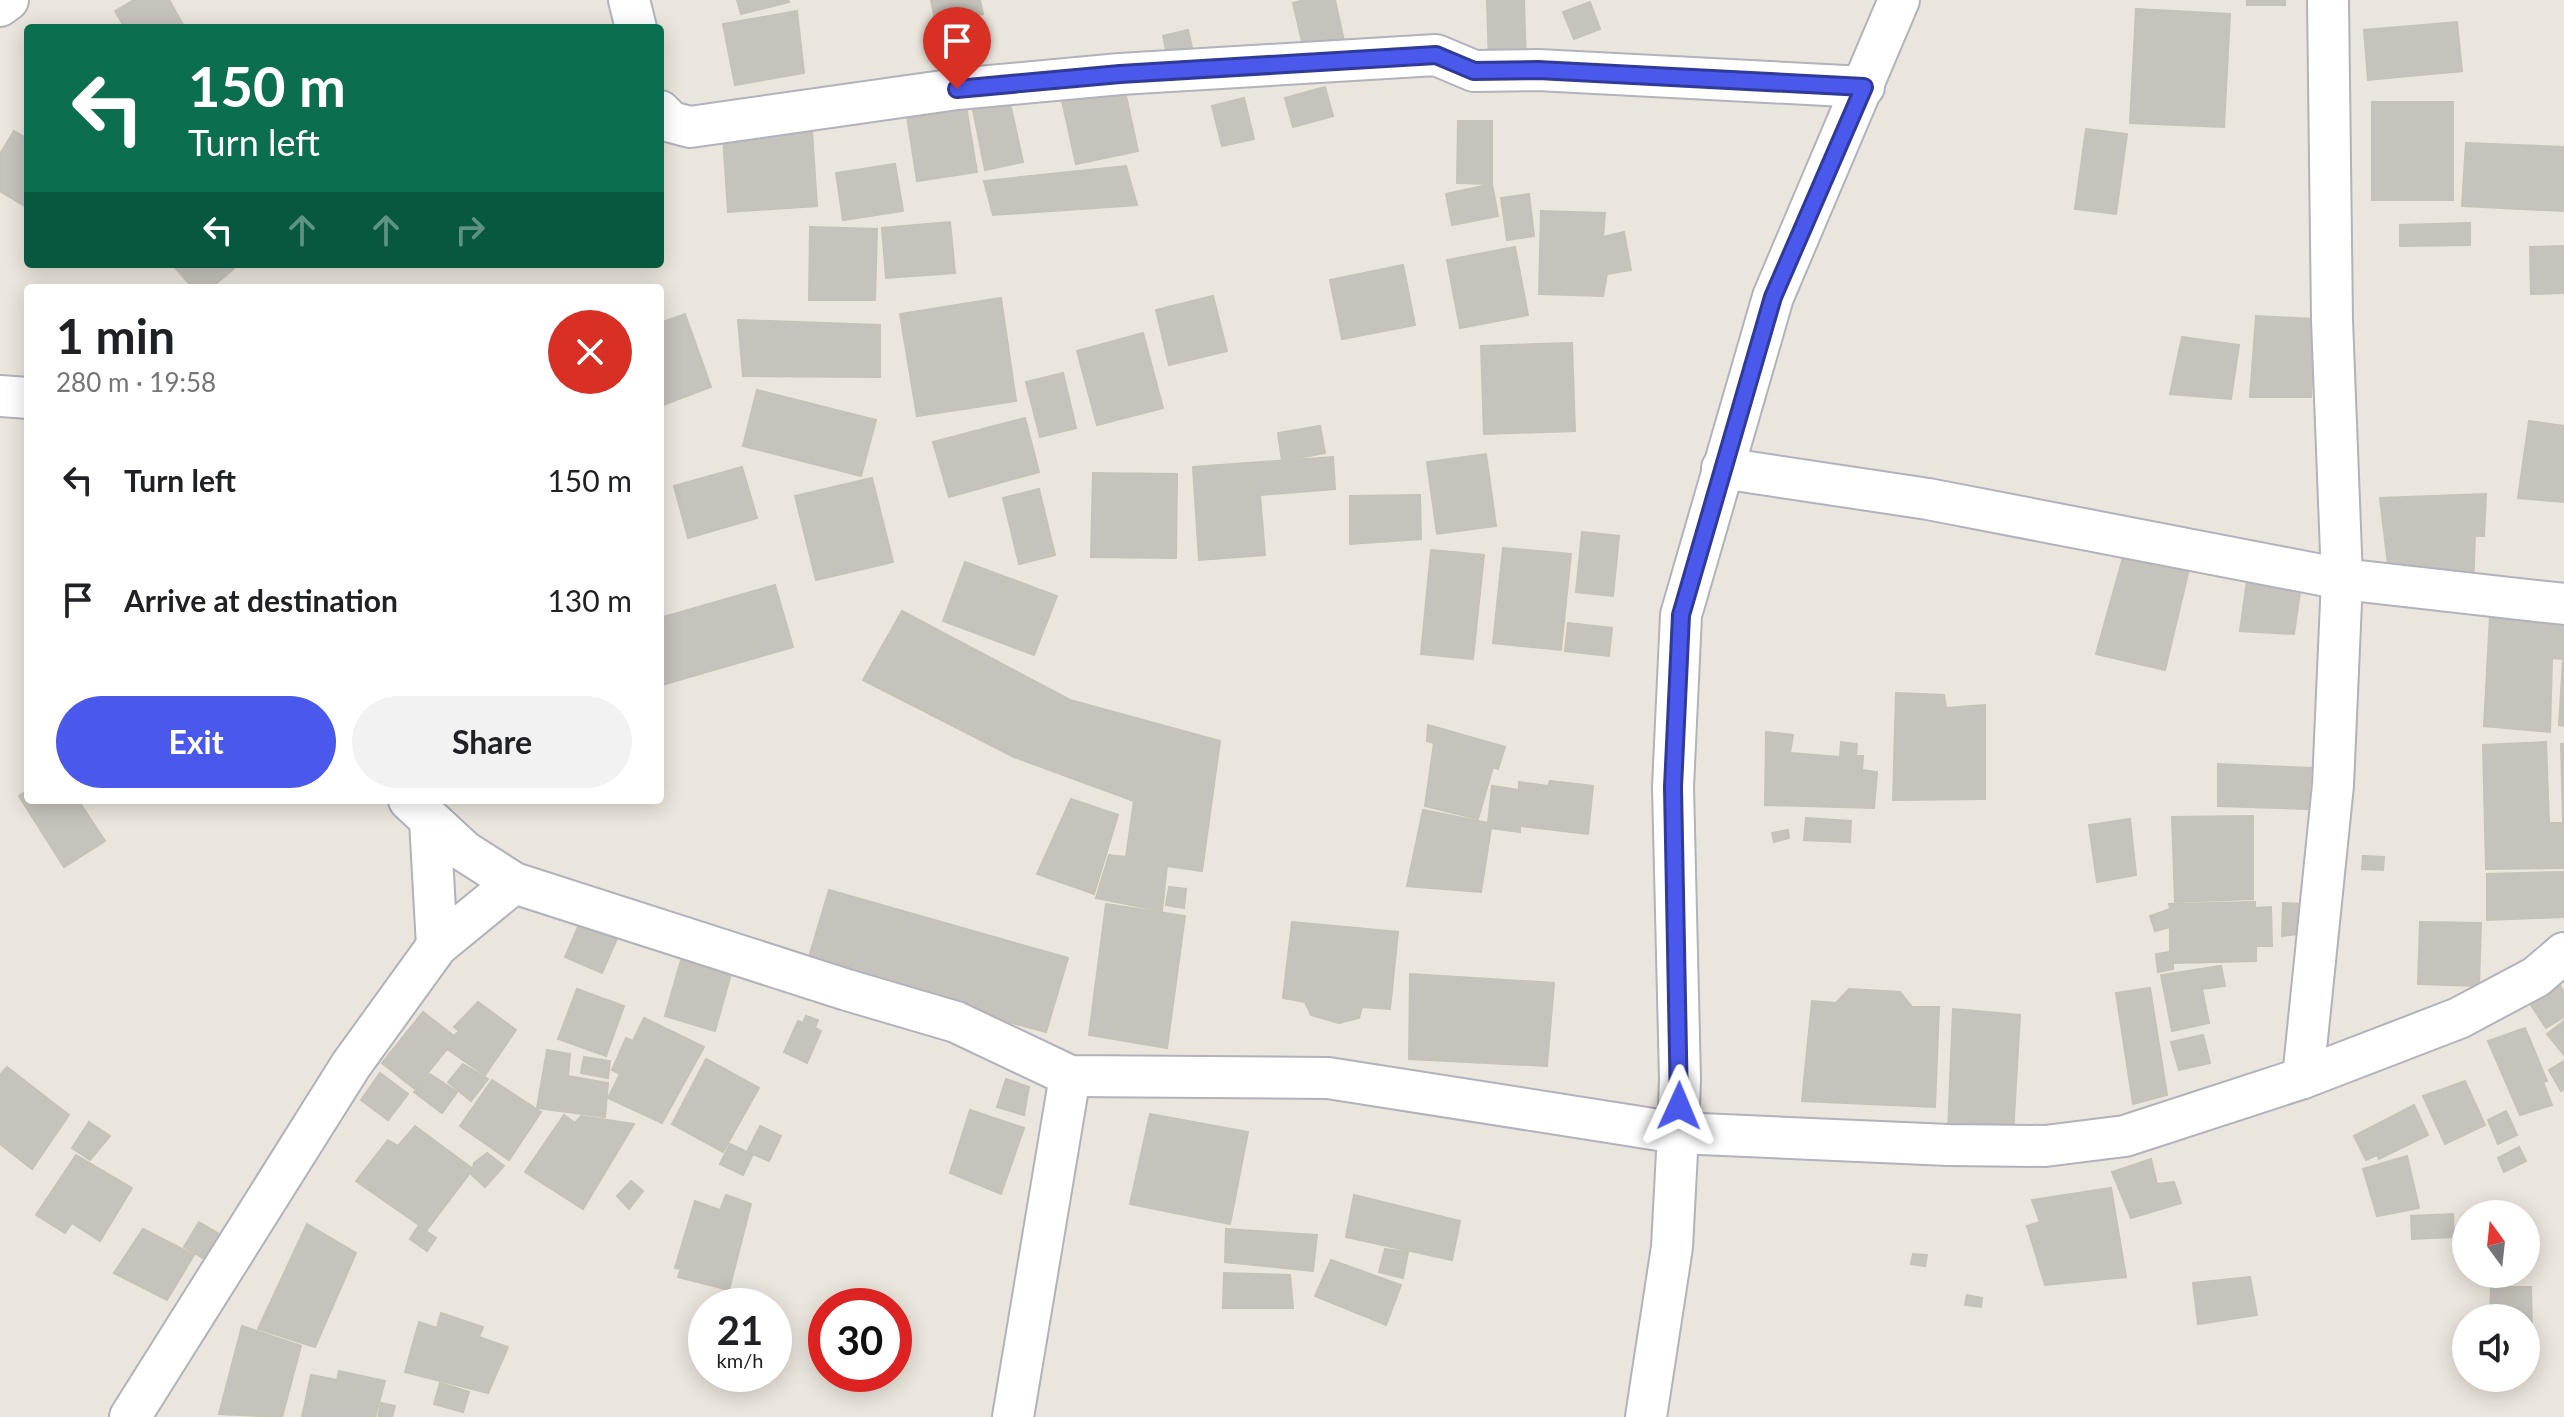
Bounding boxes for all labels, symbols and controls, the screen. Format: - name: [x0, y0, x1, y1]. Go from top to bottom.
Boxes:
- pin: [923, 7, 991, 89]
- icon: arrive: [935, 19, 979, 63]
- text: 150 m: [188, 52, 346, 119]
- icon: left: [56, 56, 160, 160]
- text: Turn left: [188, 120, 320, 164]
- icon: left: [196, 208, 240, 252]
- icon: ahead: [280, 208, 324, 252]
- icon: ahead: [364, 208, 408, 252]
- icon: right: [448, 208, 492, 252]
- text: 1 min: [56, 307, 175, 364]
- button: close: [548, 310, 632, 394]
- text: 280 m · 19:58: [56, 366, 216, 398]
- icon: left: [56, 458, 100, 502]
- text: Turn left: [124, 462, 236, 498]
- text: 150 m: [547, 462, 632, 498]
- icon: arrive: [56, 578, 100, 622]
- text: Arrive at destination: [124, 582, 398, 618]
- text: 130 m: [547, 582, 632, 618]
- button: Exit: [56, 696, 336, 788]
- button: Share: [352, 696, 632, 788]
- position arrow: [1637, 1064, 1721, 1148]
- north arrow: [2452, 1200, 2540, 1288]
- map controls: [2452, 1200, 2540, 1392]
- speed limit sign: 30: [808, 1288, 912, 1392]
- button: sound: [2452, 1304, 2540, 1392]
- text: 21: [717, 1306, 763, 1354]
- text: km/h: [717, 1348, 763, 1372]

